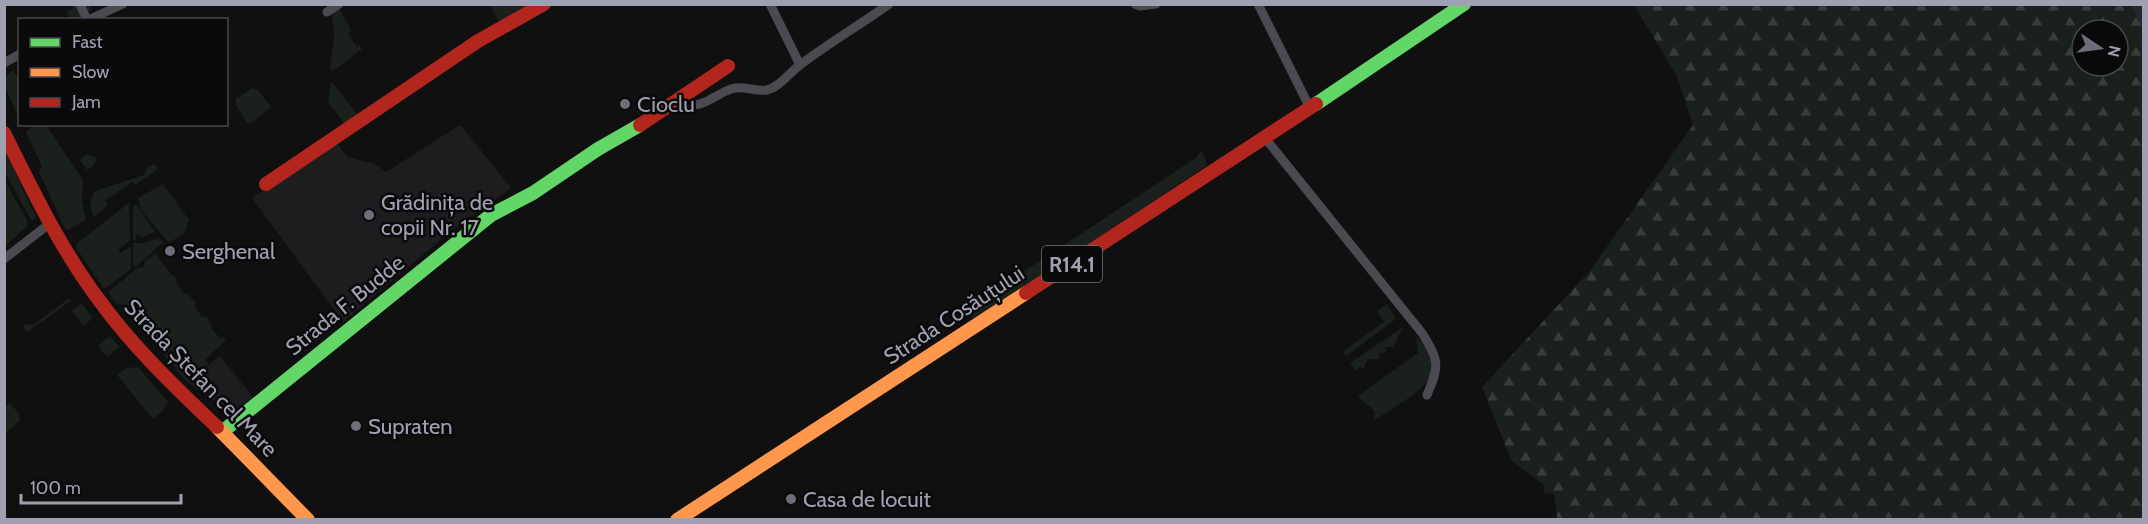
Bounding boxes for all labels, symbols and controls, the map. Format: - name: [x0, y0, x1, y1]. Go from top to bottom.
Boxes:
- legend: [18, 18, 228, 126]
- north arrow: [2070, 18, 2130, 78]
- text: Fast: [72, 31, 103, 53]
- text: N: [2104, 44, 2125, 59]
- text: Slow: [72, 61, 109, 83]
- text: Jam: [71, 91, 101, 113]
- place label: Cioclu: [637, 91, 695, 118]
- marker: Cioclu: [618, 97, 632, 111]
- place label: Grădinița de copii Nr. 17: [381, 189, 493, 241]
- marker: Grădinița de copii Nr. 17: [362, 208, 376, 222]
- place label: Serghenal: [182, 238, 276, 265]
- marker: Serghenal: [163, 244, 177, 258]
- road number: R14.1: [1042, 246, 1102, 282]
- street label: Strada F. Budde: [280, 249, 410, 361]
- street label: Strada Cosăuțului: [879, 260, 1030, 371]
- street label: Strada Ștefan cel Mare: [118, 293, 283, 463]
- place label: Supraten: [368, 413, 453, 440]
- marker: Supraten: [349, 419, 363, 433]
- scale bar: [21, 467, 182, 505]
- text: 100 m: [30, 477, 81, 499]
- place label: Casa de locuit: [803, 486, 932, 513]
- marker: Casa de locuit: [784, 492, 798, 506]

